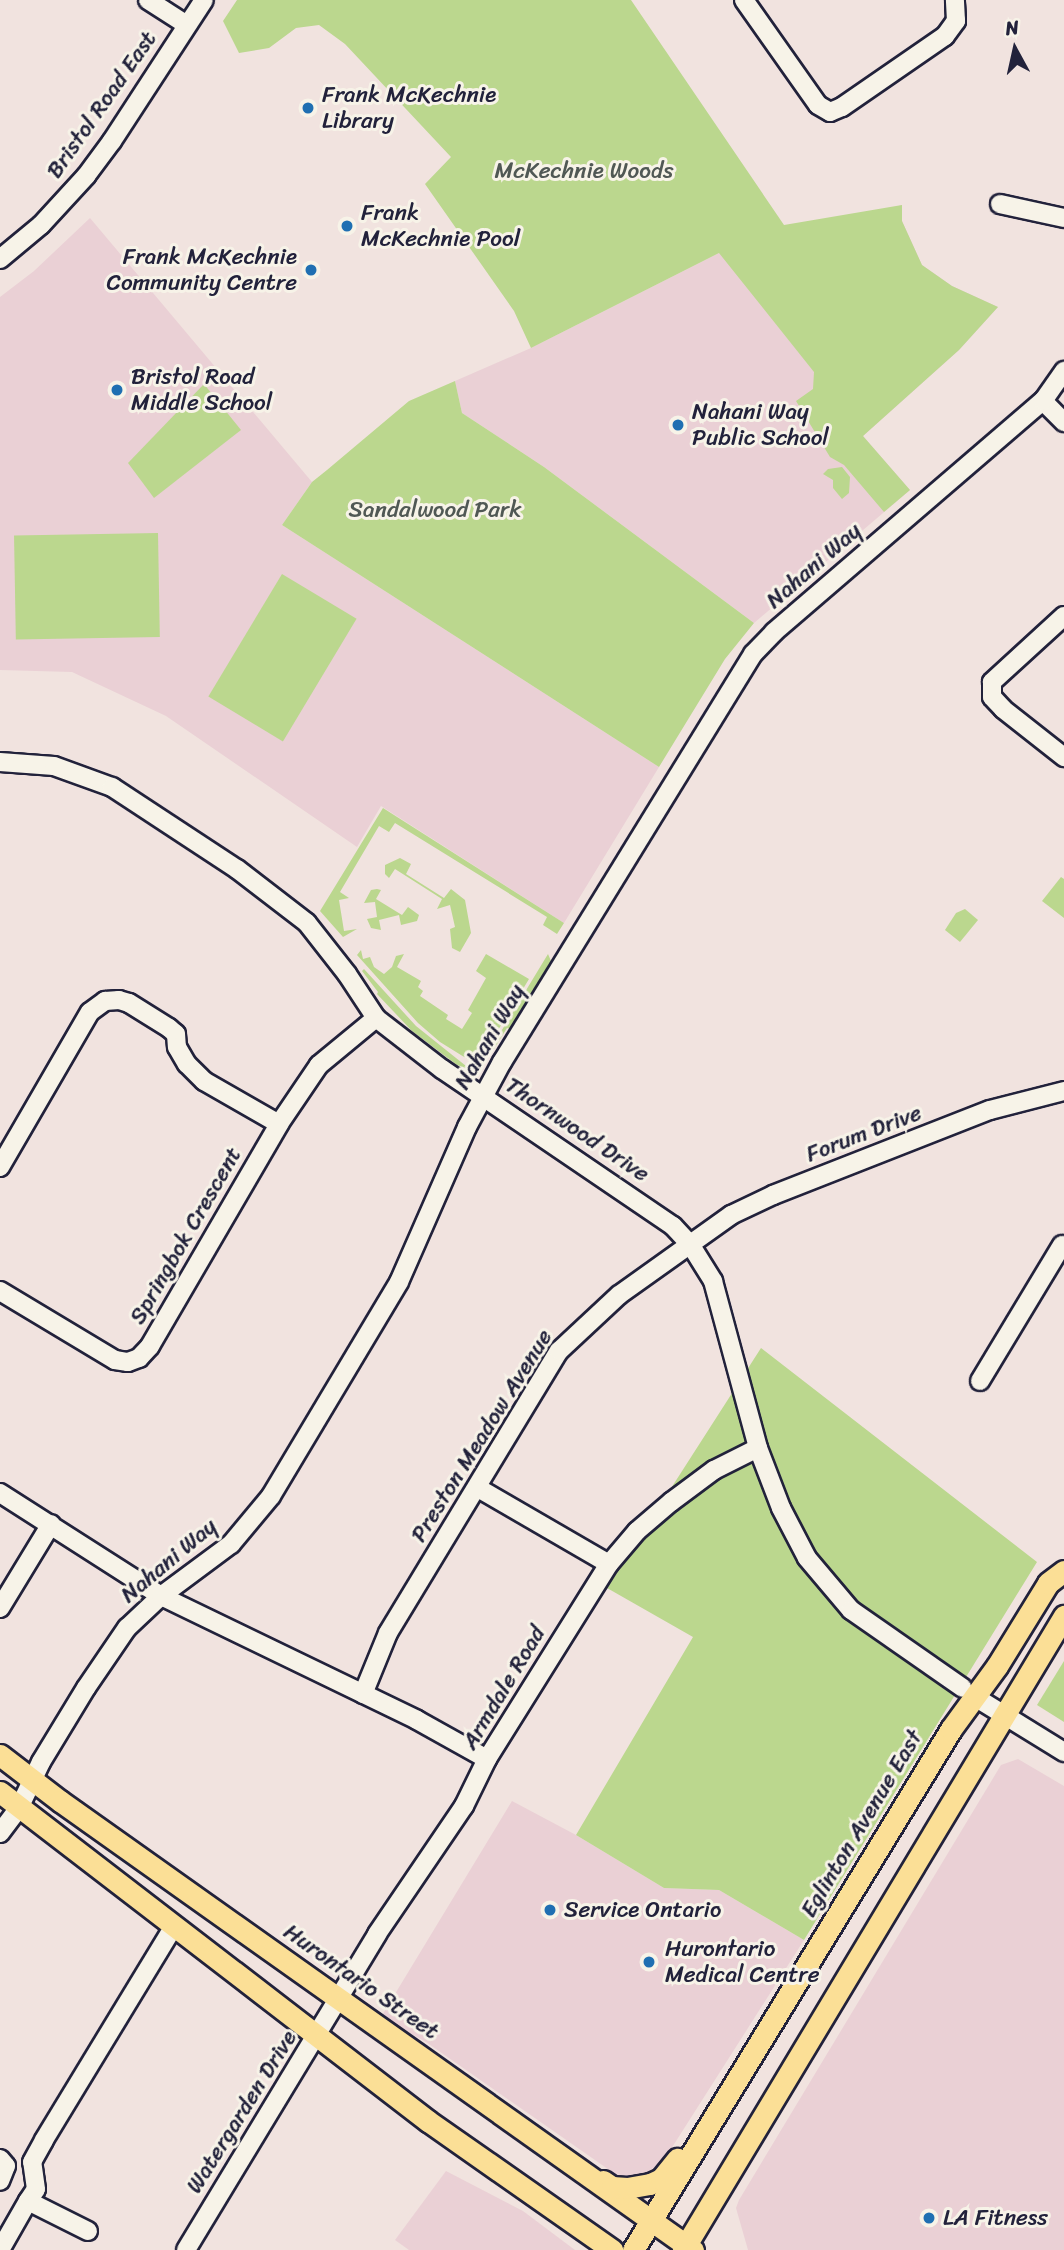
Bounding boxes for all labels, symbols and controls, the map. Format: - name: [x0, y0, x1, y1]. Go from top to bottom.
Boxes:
- text: N: [1003, 10, 1021, 45]
- north arrow: [980, 14, 1050, 84]
- street label: Bristol Road East: [41, 26, 163, 184]
- place label: Frank McKechnie Library: [322, 81, 496, 135]
- marker: Frank McKechnie Library: [300, 100, 316, 116]
- park label: McKechnie Woods: [494, 157, 674, 185]
- place label: Frank McKechnie Pool: [361, 199, 520, 253]
- marker: Frank McKechnie Pool: [339, 218, 355, 234]
- place label: Frank McKechnie Community Centre: [107, 243, 297, 297]
- marker: Frank McKechnie Community Centre: [303, 262, 319, 278]
- place label: Bristol Road Middle School: [131, 363, 273, 417]
- marker: Bristol Road Middle School: [109, 382, 125, 398]
- place label: Nahani Way Public School: [692, 398, 829, 452]
- marker: Nahani Way Public School: [670, 417, 686, 433]
- park label: Sandalwood Park: [349, 496, 521, 524]
- street label: Nahani Way: [761, 517, 867, 615]
- street label: Nahani Way: [449, 979, 531, 1095]
- street label: Thornwood Drive: [500, 1072, 654, 1188]
- street label: Forum Drive: [802, 1099, 926, 1169]
- street label: Springbok Crescent: [124, 1142, 248, 1330]
- street label: Preston Meadow Avenue: [405, 1324, 559, 1548]
- street label: Nahani Way: [115, 1513, 223, 1609]
- street label: Armdale Road: [456, 1621, 552, 1755]
- street label: Eglinton Avenue East: [795, 1725, 929, 1923]
- place label: Service Ontario: [564, 1896, 721, 1924]
- marker: Service Ontario: [542, 1902, 558, 1918]
- street label: Hurontario Street: [278, 1918, 444, 2046]
- place label: Hurontario Medical Centre: [665, 1935, 819, 1989]
- marker: Hurontario Medical Centre: [639, 1952, 659, 1972]
- street label: Watergarden Drive: [181, 2025, 303, 2199]
- place label: LA Fitness: [943, 2204, 1048, 2232]
- marker: LA Fitness: [921, 2210, 937, 2226]

